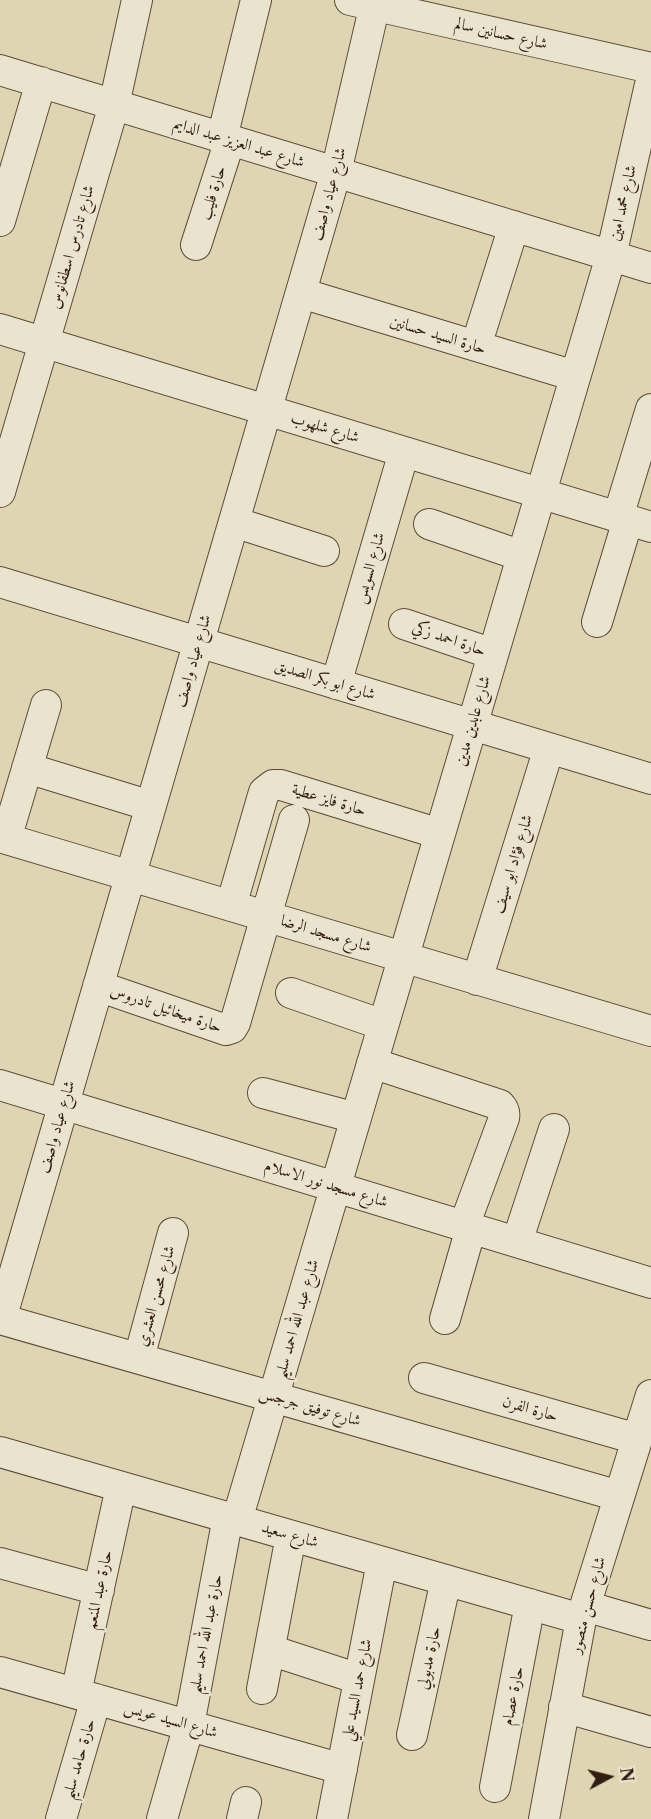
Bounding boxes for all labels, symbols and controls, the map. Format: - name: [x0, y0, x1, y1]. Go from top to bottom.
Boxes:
- street label: شارع حسانين سالم: [453, 14, 549, 54]
- street label: شارع عبد العزيز عبد الدايم: [171, 114, 307, 172]
- street label: شارع عياد واصف: [307, 145, 351, 243]
- street label: شارع محمد امين: [605, 163, 641, 243]
- street label: حارة فليب: [196, 164, 230, 222]
- street label: شارع تادرس اسطفانوس: [45, 183, 99, 311]
- street label: حارة السيد حسانين: [388, 311, 488, 359]
- street label: شارع شلهوب: [288, 408, 362, 448]
- street label: شارع السويس: [351, 530, 389, 606]
- street label: شارع عياد واصف: [171, 612, 215, 710]
- street label: حارة احمد زكي: [410, 617, 488, 661]
- street label: شارع ابو بكر الصديق: [272, 656, 378, 704]
- street label: شارع عابدين مدين: [451, 674, 495, 768]
- street label: حارة فايز عطية: [290, 780, 368, 820]
- street label: شارع فؤاد ابو سيف: [489, 812, 537, 916]
- street label: شارع مسجد الرضا: [278, 911, 374, 957]
- street label: حارة ميخائيل تادروس: [108, 981, 224, 1037]
- street label: شارع عياد واصف: [35, 1078, 79, 1176]
- street label: شارع مسجد نور الاسلام: [262, 1156, 390, 1212]
- street label: شارع محسن العشري: [132, 1243, 180, 1349]
- street label: شارع عبد الله احمد سليم: [271, 1257, 323, 1381]
- street label: شارع توفيق جرجس: [257, 1383, 363, 1431]
- street label: حارة الفرن: [500, 1392, 560, 1426]
- street label: شارع سعيد: [259, 1518, 321, 1552]
- street label: حارة عبد المنعم: [81, 1549, 117, 1631]
- street label: شارع حسن منصور: [566, 1555, 610, 1655]
- street label: حارة عبد الله احمد سليم: [185, 1573, 227, 1695]
- street label: حارة مدبولي: [413, 1625, 445, 1691]
- street label: شارع حمد السيد علي: [338, 1637, 376, 1743]
- street label: حارة عصام: [498, 1665, 528, 1727]
- street label: شارع السيد عويس: [122, 1697, 220, 1743]
- street label: حارة حامد سليم: [58, 1717, 100, 1801]
- north arrow: [579, 1747, 639, 1807]
- text: N: [616, 1767, 638, 1783]

